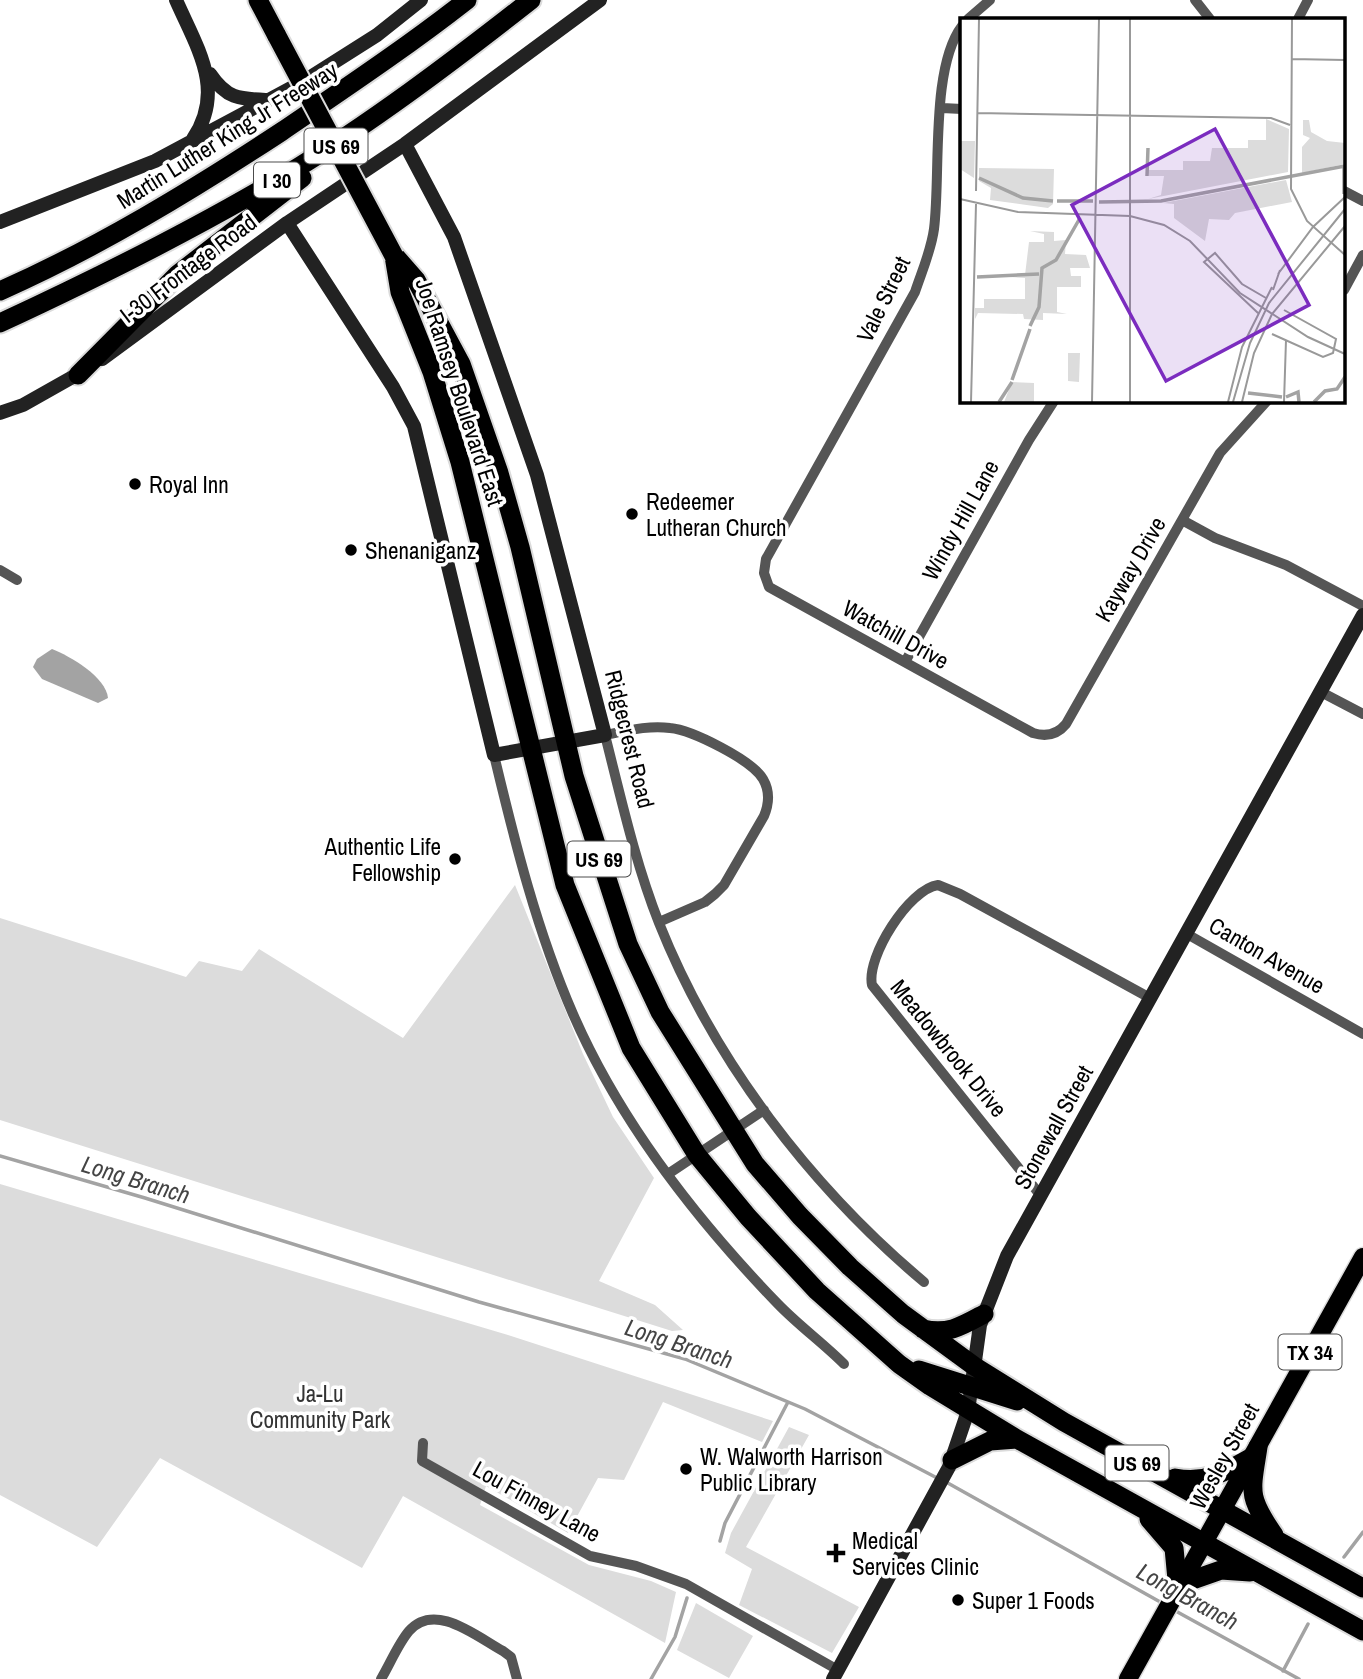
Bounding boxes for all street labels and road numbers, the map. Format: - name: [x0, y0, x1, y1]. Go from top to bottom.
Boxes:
- street label: Martin Luther King Jr Freeway: [111, 54, 344, 216]
- road number: US 69: [304, 128, 368, 164]
- road number: I 30: [254, 162, 300, 198]
- street label: I-30 Frontage Road: [113, 206, 263, 330]
- street label: Vale Street: [849, 251, 917, 347]
- street label: Joe Ramsey Boulevard East: [408, 274, 512, 510]
- street label: Windy Hill Lane: [914, 454, 1006, 586]
- street label: Kayway Drive: [1087, 511, 1173, 627]
- street label: Watchill Drive: [837, 592, 955, 676]
- street label: Ridgecrest Road: [598, 667, 662, 811]
- road number: US 69: [568, 842, 630, 876]
- street label: Canton Avenue: [1204, 909, 1330, 1001]
- street label: Meadowbrook Drive: [884, 973, 1014, 1123]
- street label: Stonewall Street: [1006, 1059, 1100, 1195]
- road number: TX 34: [1278, 1334, 1342, 1370]
- street label: Wesley Street: [1182, 1397, 1266, 1515]
- road number: US 69: [1106, 1446, 1168, 1480]
- street label: Lou Finney Lane: [468, 1453, 606, 1549]

